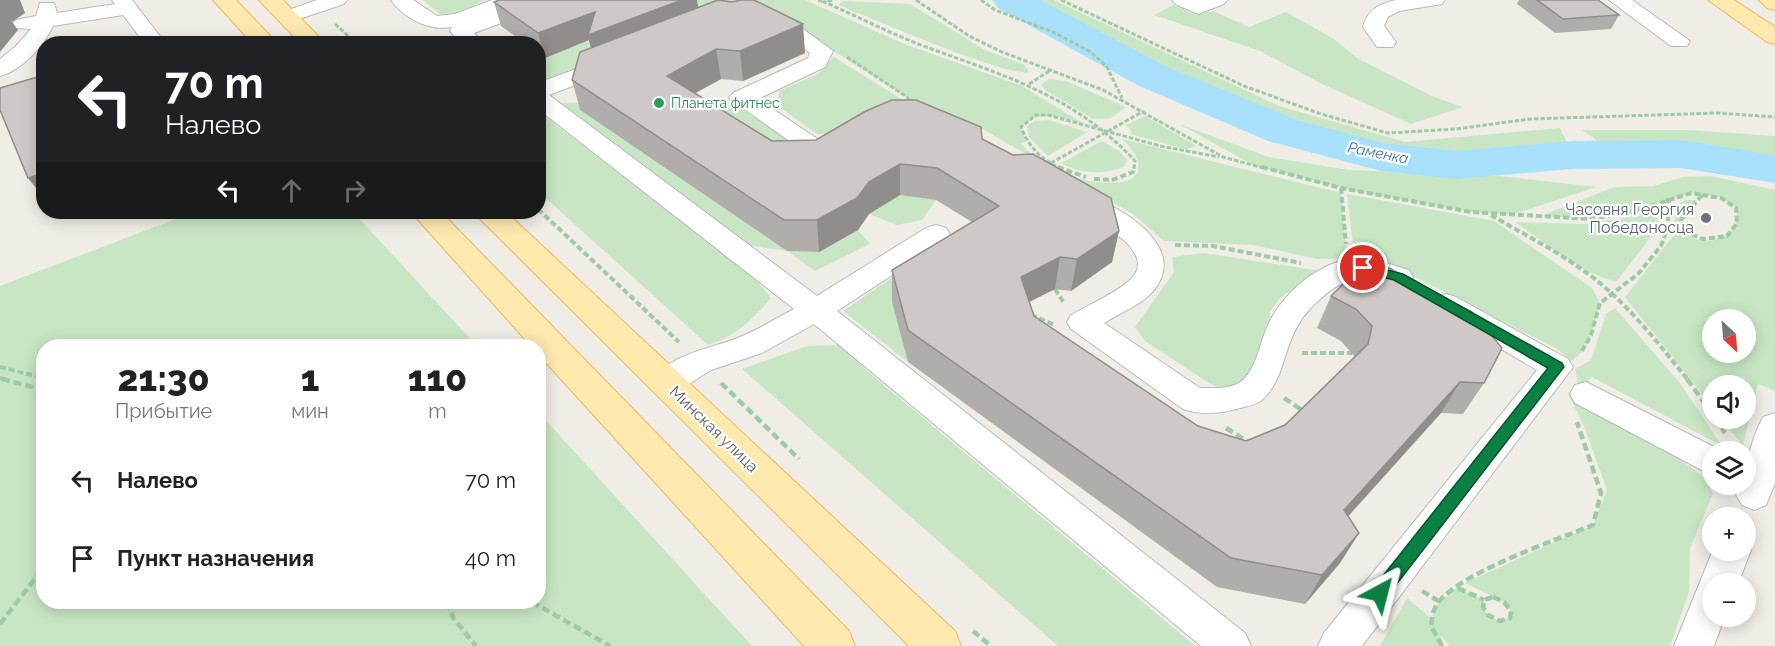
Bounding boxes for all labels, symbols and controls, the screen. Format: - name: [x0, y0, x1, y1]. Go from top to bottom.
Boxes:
- text: 70 m: [165, 59, 264, 108]
- icon: left: [66, 60, 144, 138]
- place label: Планета фитнес: [671, 95, 780, 111]
- marker: Планета фитнес: [652, 96, 666, 110]
- text: Налево: [165, 109, 261, 140]
- water label: Раменка: [1346, 138, 1410, 168]
- icon: left: [212, 174, 245, 207]
- icon: ahead: [275, 174, 308, 207]
- icon: right: [338, 174, 371, 207]
- place label: Часовня Георгия Победоносца: [1565, 200, 1694, 237]
- marker: Часовня Георгия Победоносца: [1699, 211, 1713, 225]
- pin: [1337, 242, 1388, 293]
- icon: arrive: [1346, 251, 1379, 284]
- north arrow: [1702, 309, 1756, 363]
- map controls: [1702, 309, 1756, 627]
- text: 21:30: [118, 357, 210, 399]
- text: 1: [301, 357, 319, 399]
- text: 110: [408, 357, 467, 399]
- button: sound: [1702, 375, 1756, 429]
- street label: Минская улица: [666, 382, 762, 476]
- text: Прибытие: [115, 399, 212, 423]
- text: мин: [291, 399, 329, 423]
- text: m: [428, 399, 447, 423]
- button: layers: [1702, 441, 1756, 495]
- icon: left: [66, 464, 99, 497]
- text: Налево: [117, 467, 198, 493]
- text: 70 m: [465, 467, 516, 493]
- button: +: [1702, 507, 1756, 561]
- icon: arrive: [66, 542, 99, 575]
- text: Пункт назначения: [117, 545, 314, 571]
- text: 40 m: [465, 545, 516, 571]
- position arrow: [1348, 561, 1412, 625]
- button: −: [1702, 573, 1756, 627]

